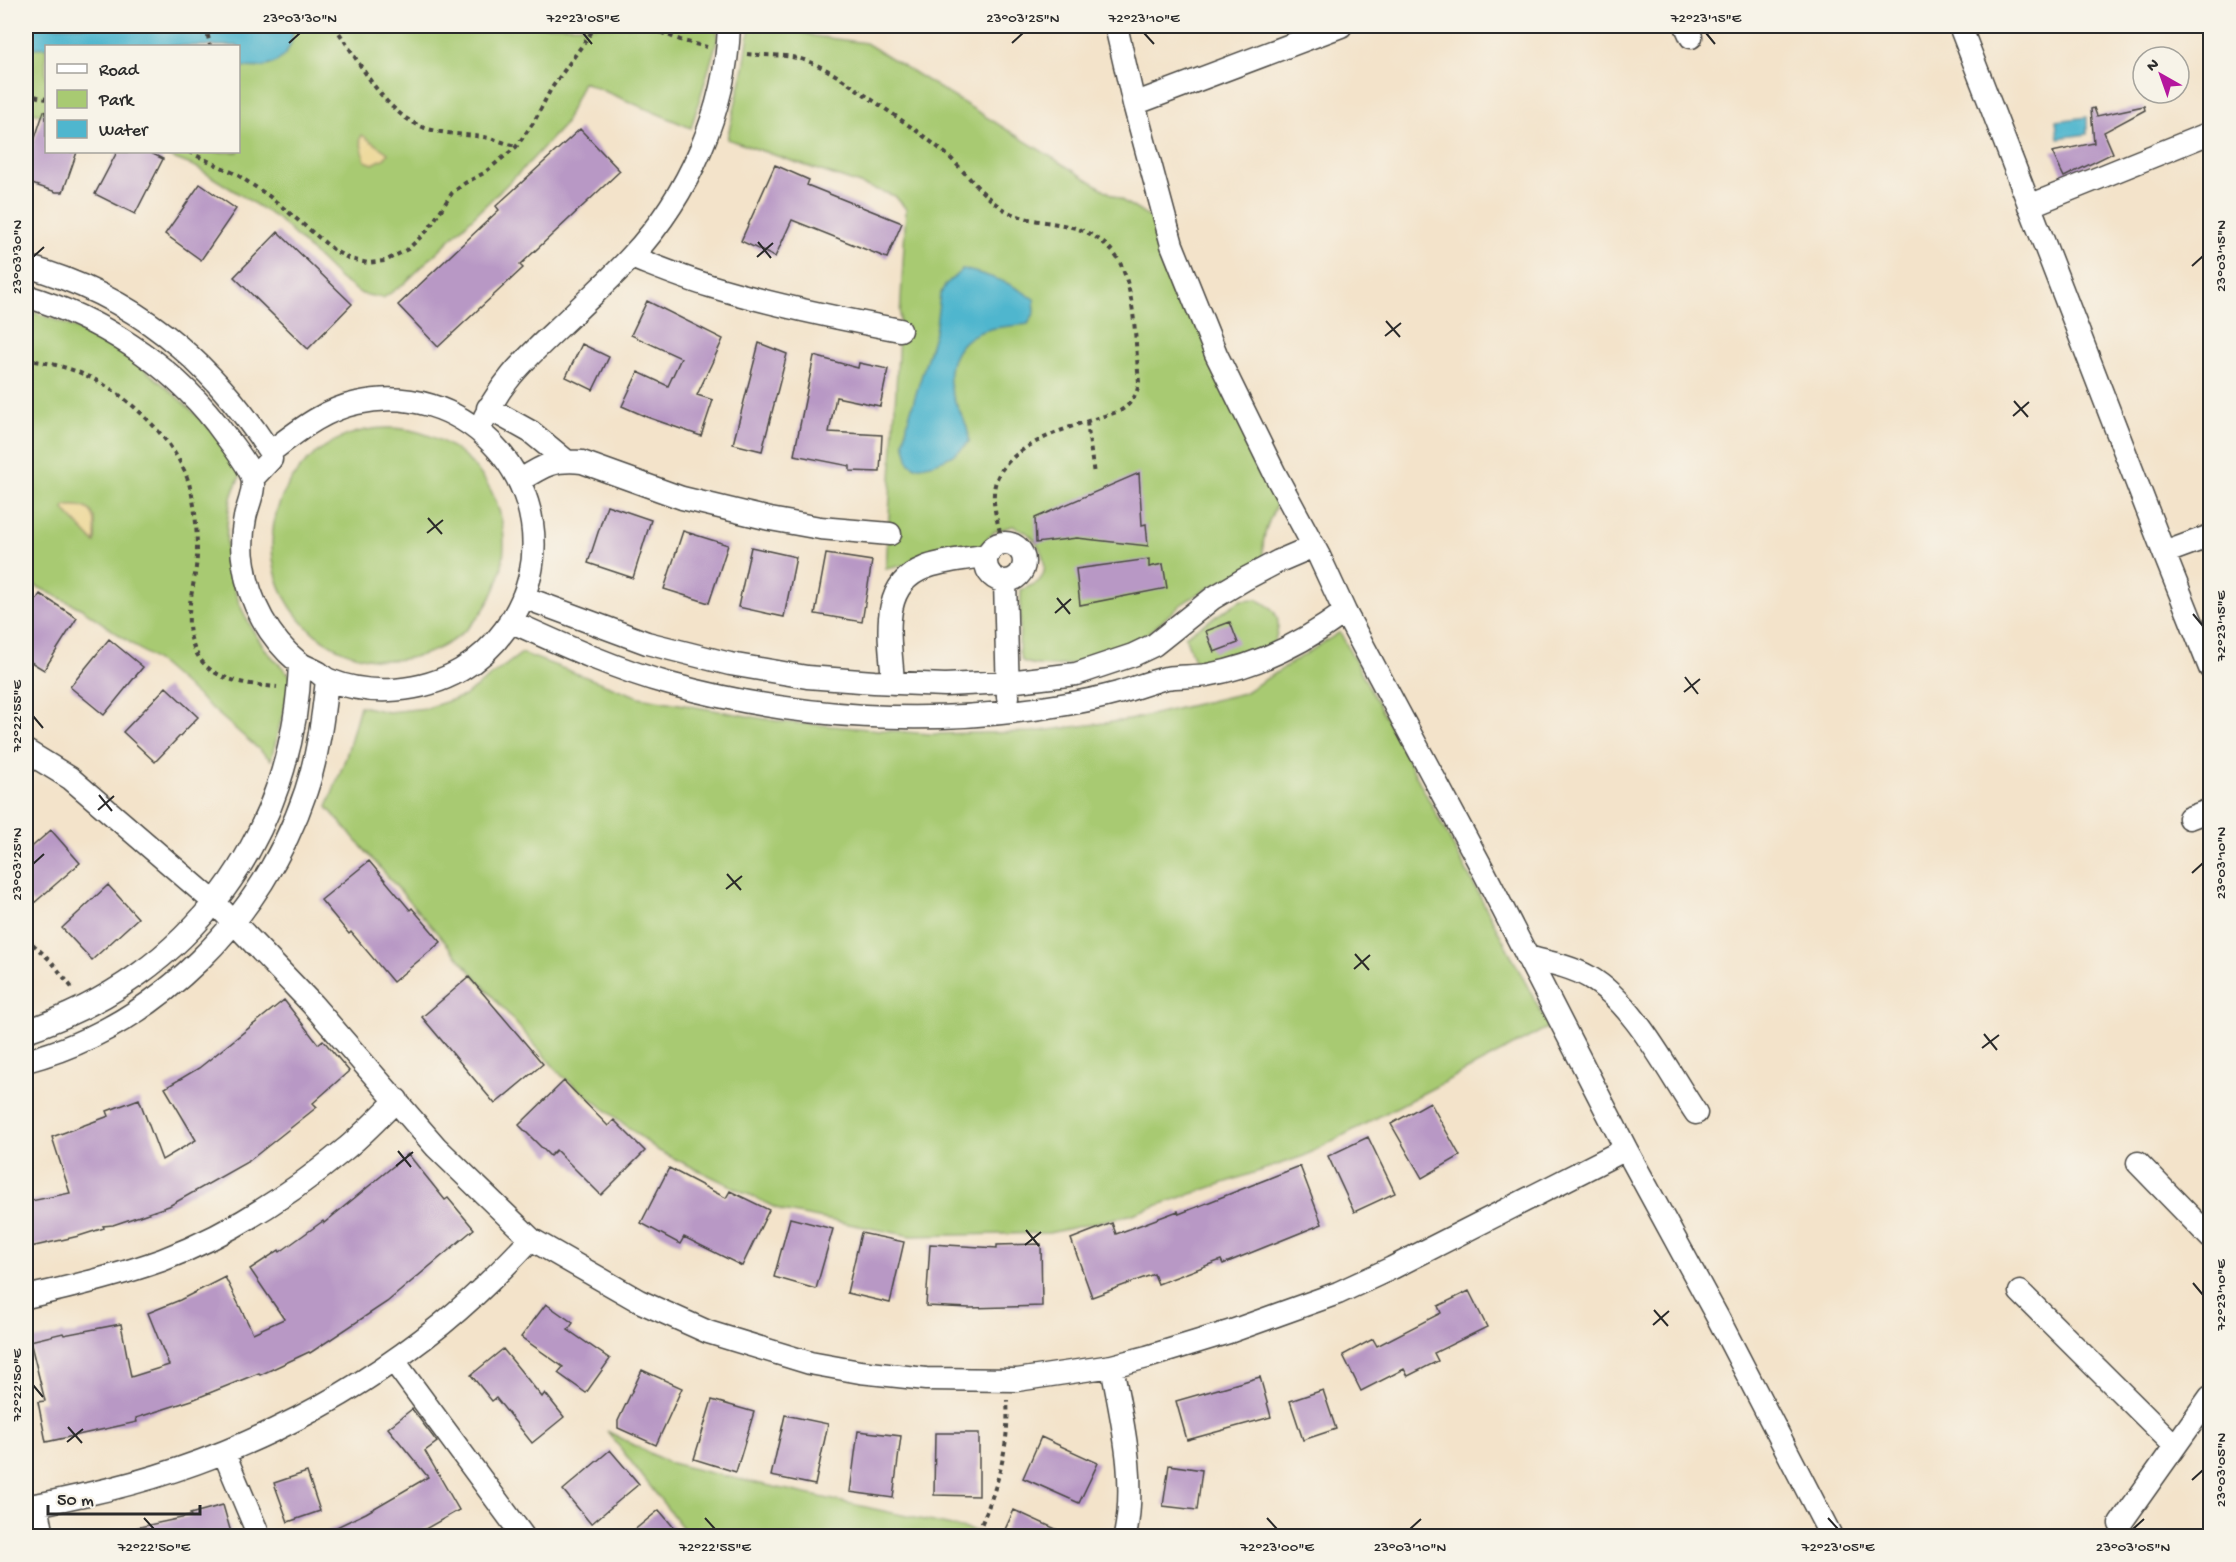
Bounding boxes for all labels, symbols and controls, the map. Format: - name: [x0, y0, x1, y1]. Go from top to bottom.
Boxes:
- text: 23°03'30"N: [263, 10, 337, 28]
- text: 72°23'05"E: [546, 10, 620, 28]
- text: 23°03'25"N: [986, 10, 1060, 28]
- text: 72°23'10"E: [1107, 10, 1180, 28]
- text: 72°23'15"E: [1670, 10, 1742, 28]
- legend: [45, 45, 240, 153]
- north arrow: [2131, 45, 2191, 105]
- text: N: [2143, 55, 2164, 77]
- text: Road: [99, 61, 140, 82]
- text: Park: [98, 91, 135, 112]
- text: Water: [99, 121, 149, 142]
- text: 23°03'30"N: [9, 220, 27, 294]
- text: 23°03'15"N: [2213, 220, 2231, 292]
- text: 72°23'15"E: [2213, 590, 2231, 662]
- text: 72°22'55"E: [9, 679, 27, 753]
- text: 23°03'10"N: [2213, 826, 2231, 899]
- text: 23°03'25"N: [9, 827, 27, 901]
- text: 72°23'10"E: [2213, 1259, 2231, 1332]
- text: 72°22'50"E: [9, 1348, 27, 1422]
- text: 23°03'05"N: [2213, 1433, 2231, 1507]
- scale bar: [48, 1478, 200, 1516]
- text: 50 m: [57, 1491, 94, 1512]
- text: 72°22'50"E: [117, 1539, 191, 1557]
- text: 72°22'55"E: [678, 1539, 752, 1557]
- text: 72°23'00"E: [1239, 1539, 1314, 1557]
- text: 23°03'10"N: [1374, 1539, 1447, 1557]
- text: 72°23'05"E: [1801, 1539, 1875, 1557]
- text: 23°03'05"N: [2096, 1539, 2170, 1557]

